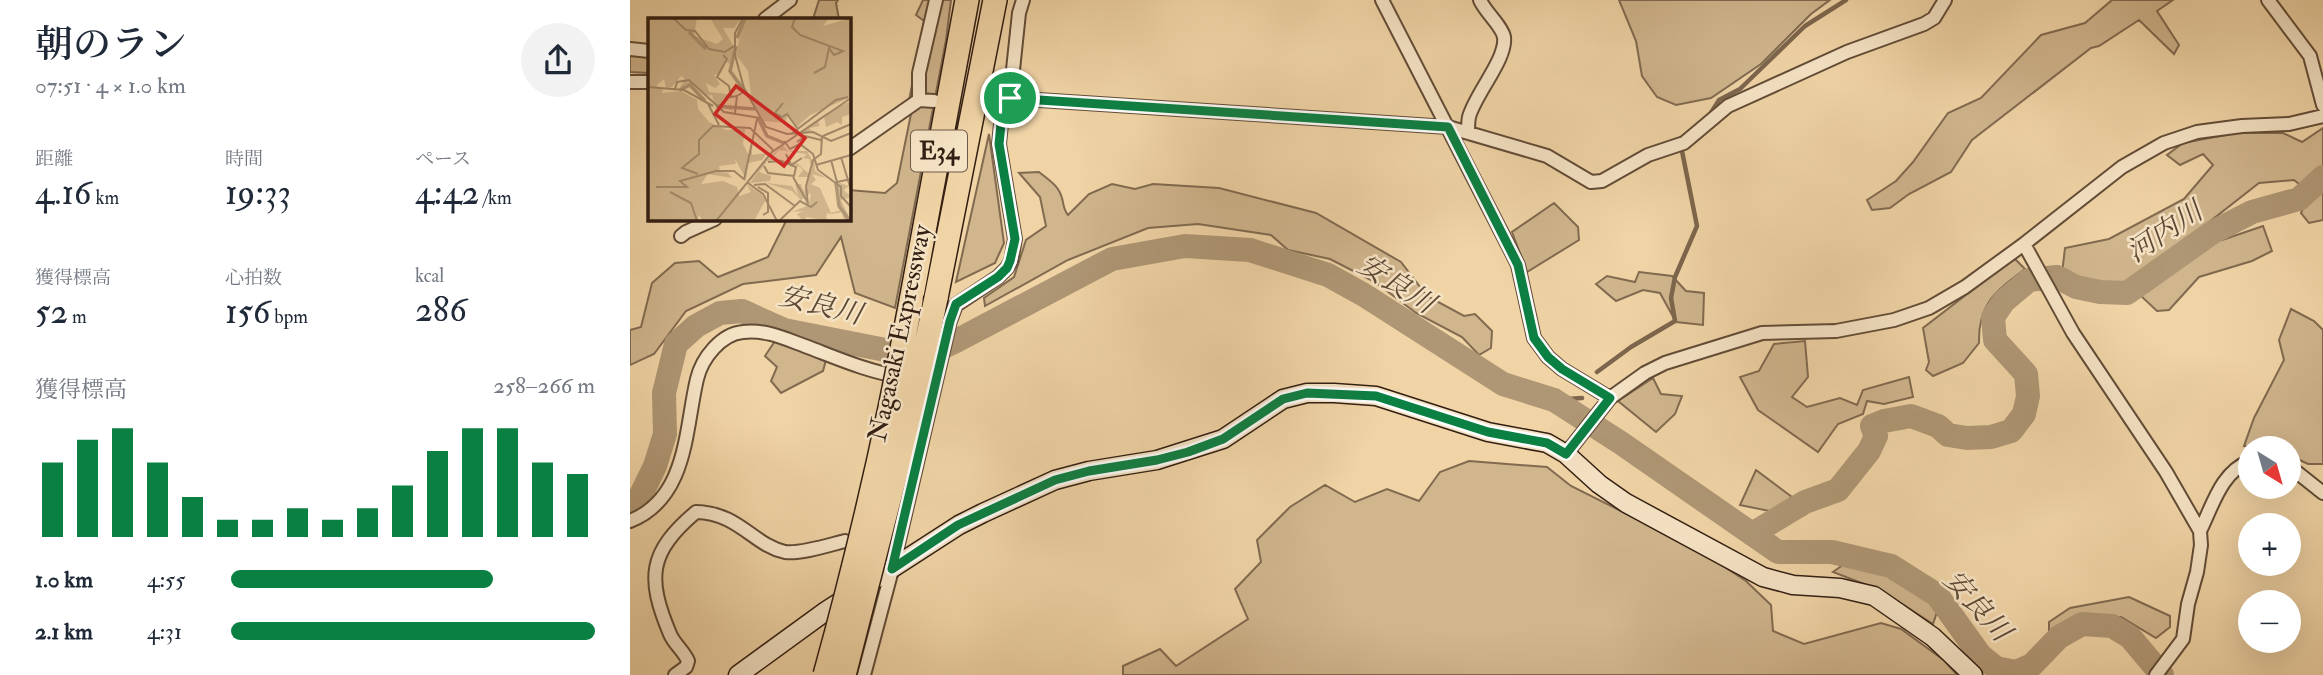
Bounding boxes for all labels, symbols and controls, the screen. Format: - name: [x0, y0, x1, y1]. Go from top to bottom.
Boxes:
- inset map: [648, 18, 850, 220]
- text: 朝のラン: [35, 21, 187, 69]
- button: share: [521, 23, 595, 97]
- pin: [980, 68, 1040, 128]
- text: 07:51 · 4 × 1.0 km: [35, 71, 186, 100]
- icon: arrive: [991, 79, 1029, 117]
- road number: E34: [911, 131, 967, 172]
- text: 距離: [35, 147, 73, 171]
- text: 時間: [225, 147, 263, 171]
- text: ペース: [415, 147, 471, 171]
- text: 4.16: [35, 171, 91, 215]
- text: 19:33: [225, 171, 291, 215]
- text: 4:42: [415, 171, 479, 215]
- text: km: [91, 186, 119, 210]
- text: /km: [479, 186, 512, 210]
- water label: 河内川: [2120, 193, 2212, 270]
- street label: Nagasaki Expressway: [861, 221, 940, 445]
- water label: 安良川: [1351, 247, 1444, 323]
- text: kcal: [415, 264, 444, 288]
- text: 獲得標高: [35, 266, 111, 290]
- text: 心拍数: [225, 266, 282, 290]
- water label: 安良川: [776, 278, 869, 333]
- text: 286: [415, 288, 467, 332]
- text: 52: [35, 290, 68, 334]
- text: 156: [225, 290, 270, 334]
- text: m: [68, 305, 87, 329]
- text: bpm: [270, 305, 308, 329]
- text: 258–266 m: [493, 371, 595, 400]
- text: 獲得標高: [35, 375, 127, 404]
- north arrow: [2238, 436, 2301, 499]
- map controls: [2238, 436, 2301, 653]
- button: +: [2238, 513, 2301, 576]
- water label: 安良川: [1936, 563, 2020, 651]
- text: 1.0 km: [35, 565, 93, 594]
- text: 4:55: [147, 565, 185, 594]
- button: −: [2238, 590, 2301, 653]
- text: 2.1 km: [35, 617, 93, 646]
- text: 4:31: [147, 617, 182, 646]

